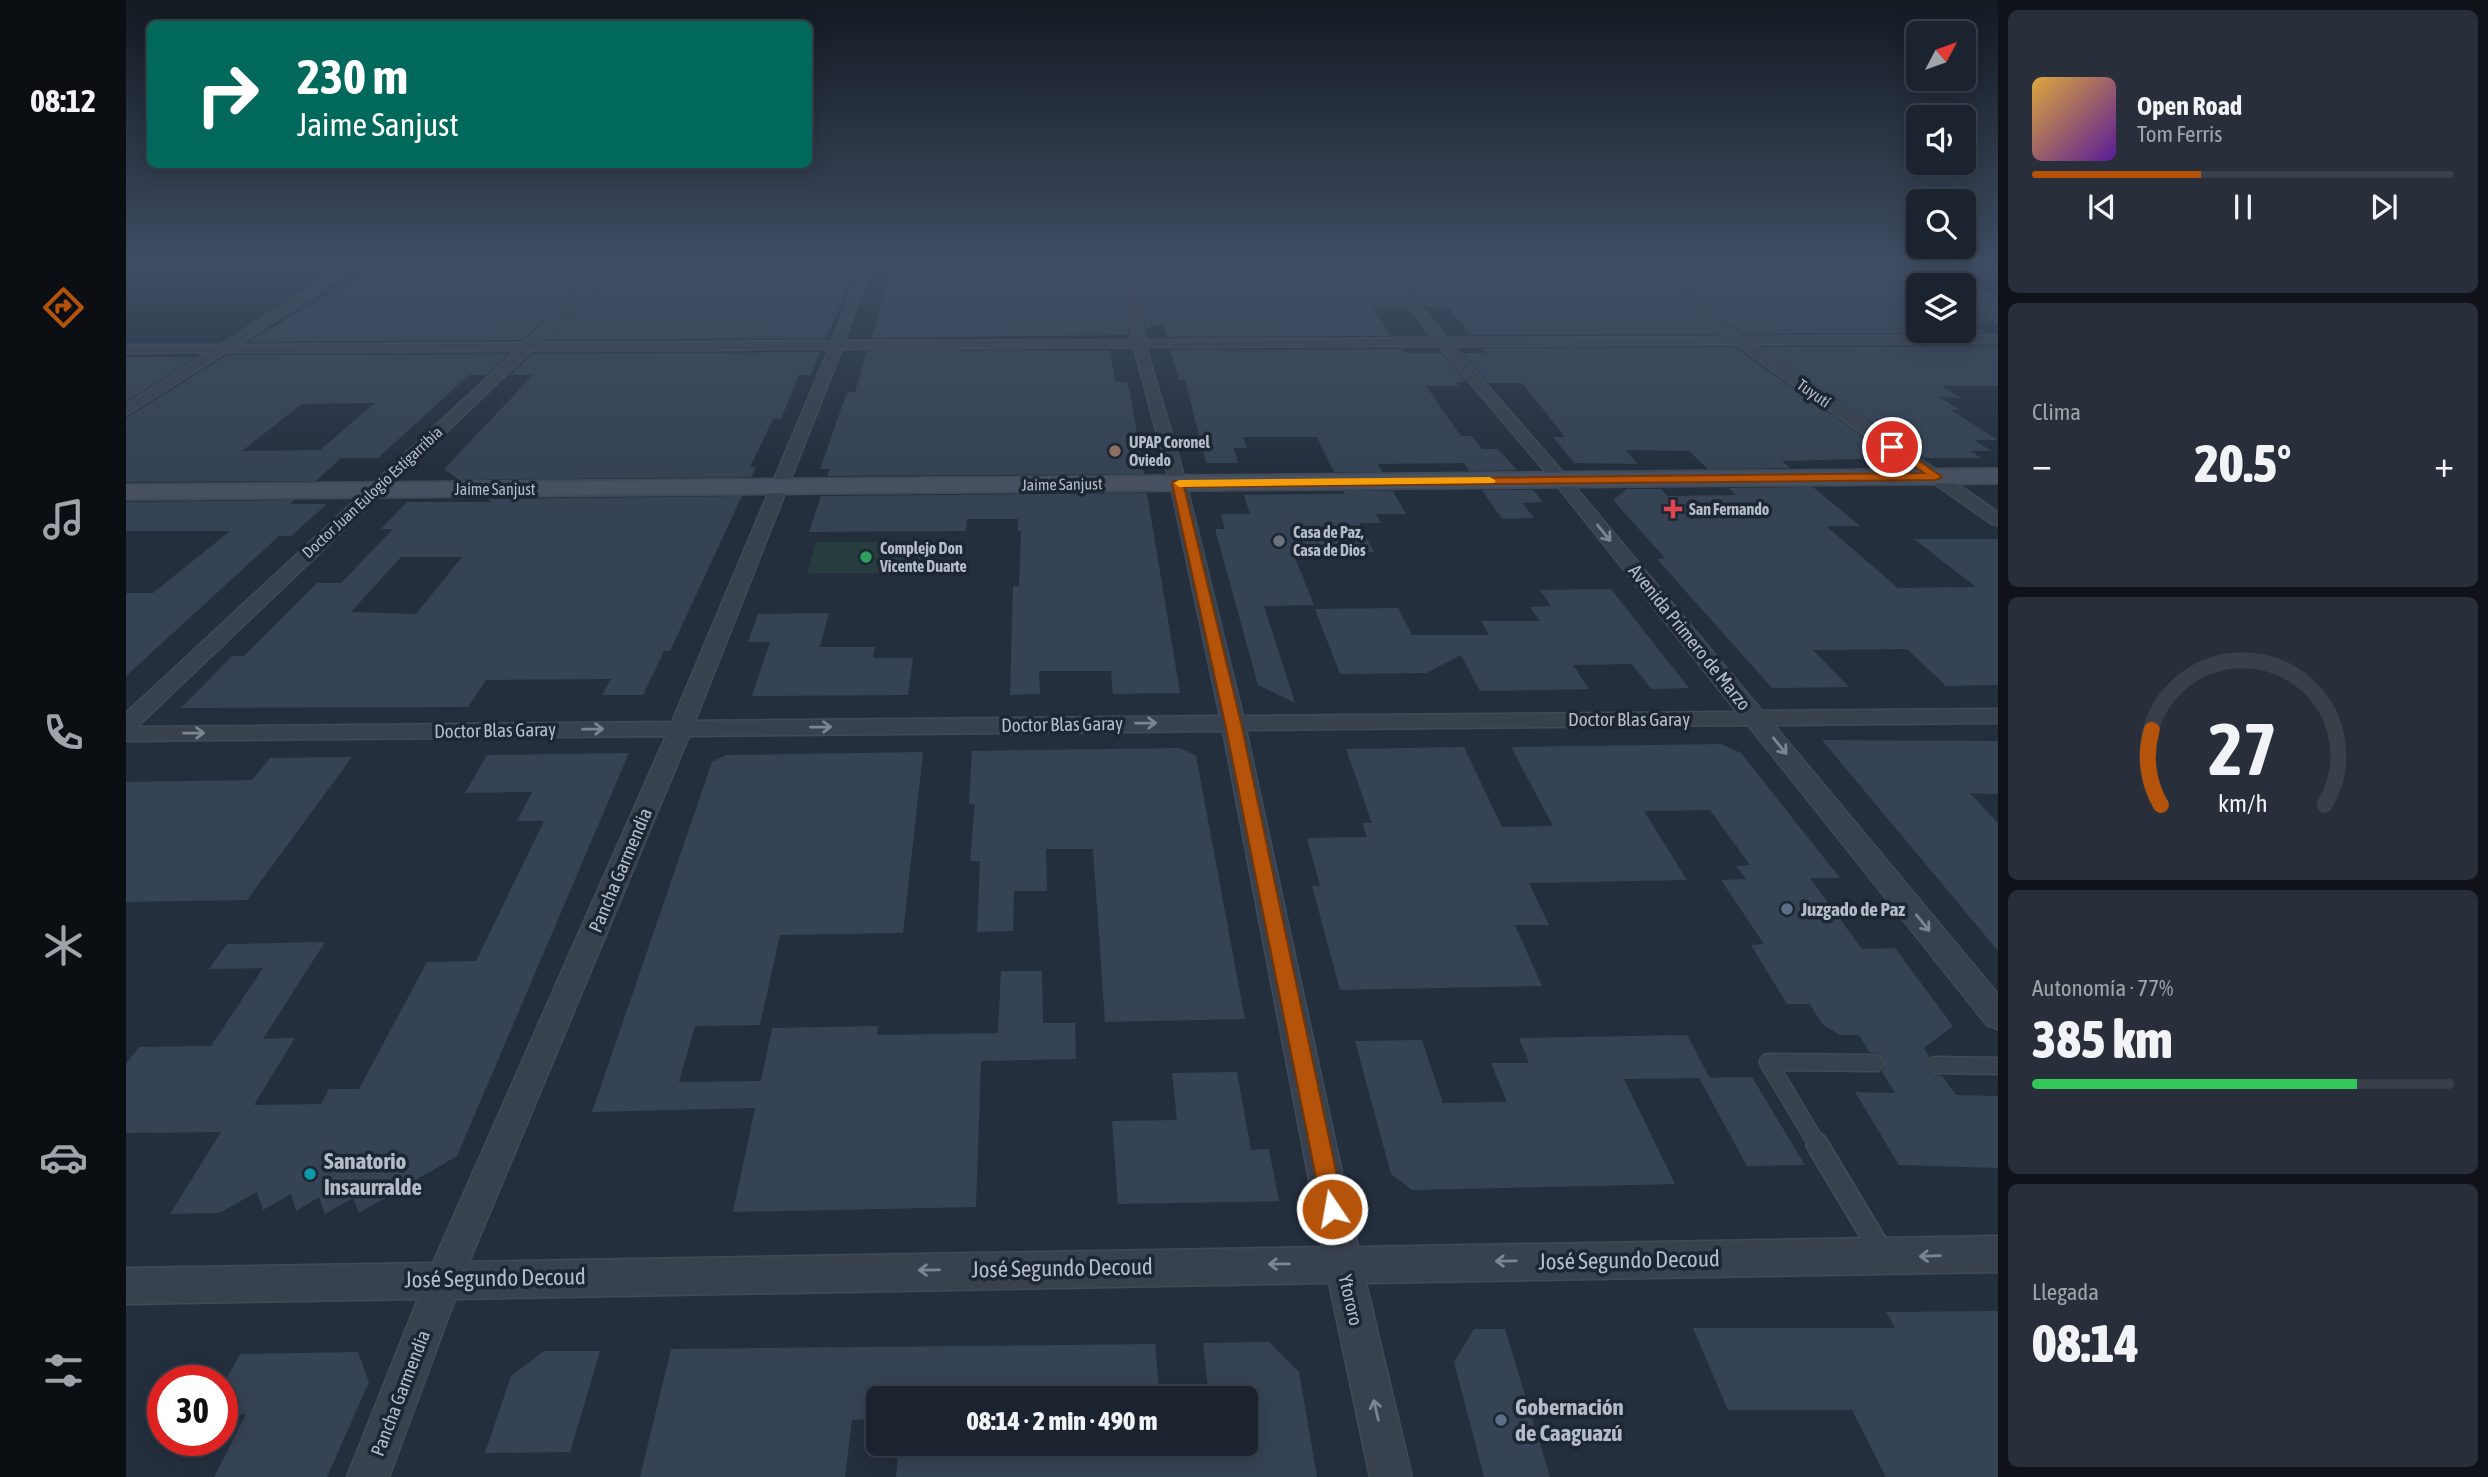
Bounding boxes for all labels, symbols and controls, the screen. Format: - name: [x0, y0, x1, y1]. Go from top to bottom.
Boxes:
- north arrow: [1906, 21, 1976, 91]
- map controls: [1906, 21, 1976, 343]
- text: 230 m: [297, 48, 408, 104]
- icon: right: [182, 49, 273, 140]
- text: 08:12: [30, 82, 96, 119]
- text: Open Road: [2137, 91, 2242, 121]
- button: sound: [1906, 105, 1976, 175]
- text: Jaime Sanjust: [297, 106, 459, 143]
- text: Tom Ferris: [2137, 121, 2222, 147]
- icon: previous: [2083, 188, 2121, 226]
- icon: pause: [2224, 188, 2262, 226]
- icon: next: [2365, 188, 2403, 226]
- button: search: [1906, 189, 1976, 259]
- button: layers: [1906, 273, 1976, 343]
- icon: directions: [39, 283, 88, 332]
- street label: Tuyutí: [1793, 375, 1834, 412]
- text: Clima: [2032, 399, 2081, 425]
- pin: [1862, 417, 1922, 477]
- street label: Doctor Juan Eulogio Estigarribia: [298, 422, 446, 562]
- icon: arrive: [1873, 428, 1911, 466]
- place label: UPAP Coronel Oviedo: [1129, 433, 1210, 469]
- text: 20.5°: [2195, 433, 2291, 493]
- text: −: [2032, 442, 2052, 485]
- text: +: [2434, 442, 2454, 485]
- marker: UPAP Coronel Oviedo: [1107, 443, 1123, 459]
- street label: Jaime Sanjust: [1021, 474, 1103, 495]
- street label: Jaime Sanjust: [455, 480, 536, 499]
- icon: music: [39, 495, 88, 544]
- marker: San Fernando: [1663, 499, 1683, 519]
- place label: San Fernando: [1689, 500, 1770, 518]
- place label: Casa de Paz, Casa de Dios: [1293, 523, 1366, 559]
- one-way arrow: [1597, 523, 1612, 541]
- marker: Casa de Paz, Casa de Dios: [1271, 533, 1287, 549]
- place label: Complejo Don Vicente Duarte: [879, 539, 967, 575]
- marker: Complejo Don Vicente Duarte: [858, 549, 874, 565]
- street label: Avenida Primero de Marzo: [1624, 560, 1756, 714]
- text: 27: [2209, 707, 2277, 790]
- icon: phone: [39, 708, 88, 757]
- street label: Doctor Blas Garay: [1568, 708, 1690, 730]
- street label: Doctor Blas Garay: [1001, 712, 1123, 736]
- one-way arrow: [1134, 717, 1157, 730]
- street label: Doctor Blas Garay: [434, 718, 556, 742]
- one-way arrow: [809, 720, 832, 734]
- one-way arrow: [581, 722, 604, 736]
- one-way arrow: [182, 726, 205, 740]
- one-way arrow: [1772, 737, 1788, 755]
- text: km/h: [2218, 788, 2268, 816]
- street label: Pancha Garmendia: [584, 805, 656, 935]
- place label: Juzgado de Paz: [1800, 898, 1905, 920]
- marker: Juzgado de Paz: [1779, 901, 1795, 917]
- one-way arrow: [1915, 914, 1931, 932]
- icon: climate: [39, 921, 88, 970]
- text: Autonomía · 77%: [2032, 975, 2173, 1001]
- text: 385 km: [2032, 1009, 2173, 1069]
- icon: car: [39, 1133, 88, 1182]
- place label: Sanatorio Insaurralde: [324, 1148, 422, 1200]
- marker: Sanatorio Insaurralde: [302, 1166, 318, 1182]
- position arrow: [1295, 1172, 1369, 1246]
- street label: José Segundo Decoud: [1538, 1245, 1720, 1275]
- one-way arrow: [1919, 1249, 1942, 1262]
- street label: José Segundo Decoud: [971, 1253, 1153, 1283]
- one-way arrow: [1495, 1254, 1518, 1268]
- one-way arrow: [1268, 1257, 1291, 1271]
- street label: José Segundo Decoud: [404, 1263, 586, 1293]
- one-way arrow: [918, 1263, 941, 1277]
- street label: Ytororo: [1334, 1272, 1368, 1328]
- text: Llegada: [2032, 1279, 2099, 1305]
- text: 08:14: [2032, 1313, 2139, 1373]
- street label: Pancha Garmendia: [366, 1327, 434, 1459]
- icon: filters: [39, 1346, 88, 1395]
- speed limit sign: 30: [147, 1365, 238, 1456]
- place label: Gobernación de Caaguazú: [1515, 1394, 1624, 1446]
- one-way arrow: [1369, 1399, 1383, 1422]
- text: 08:14 · 2 min · 490 m: [967, 1406, 1157, 1436]
- marker: Gobernación de Caaguazú: [1493, 1412, 1509, 1428]

